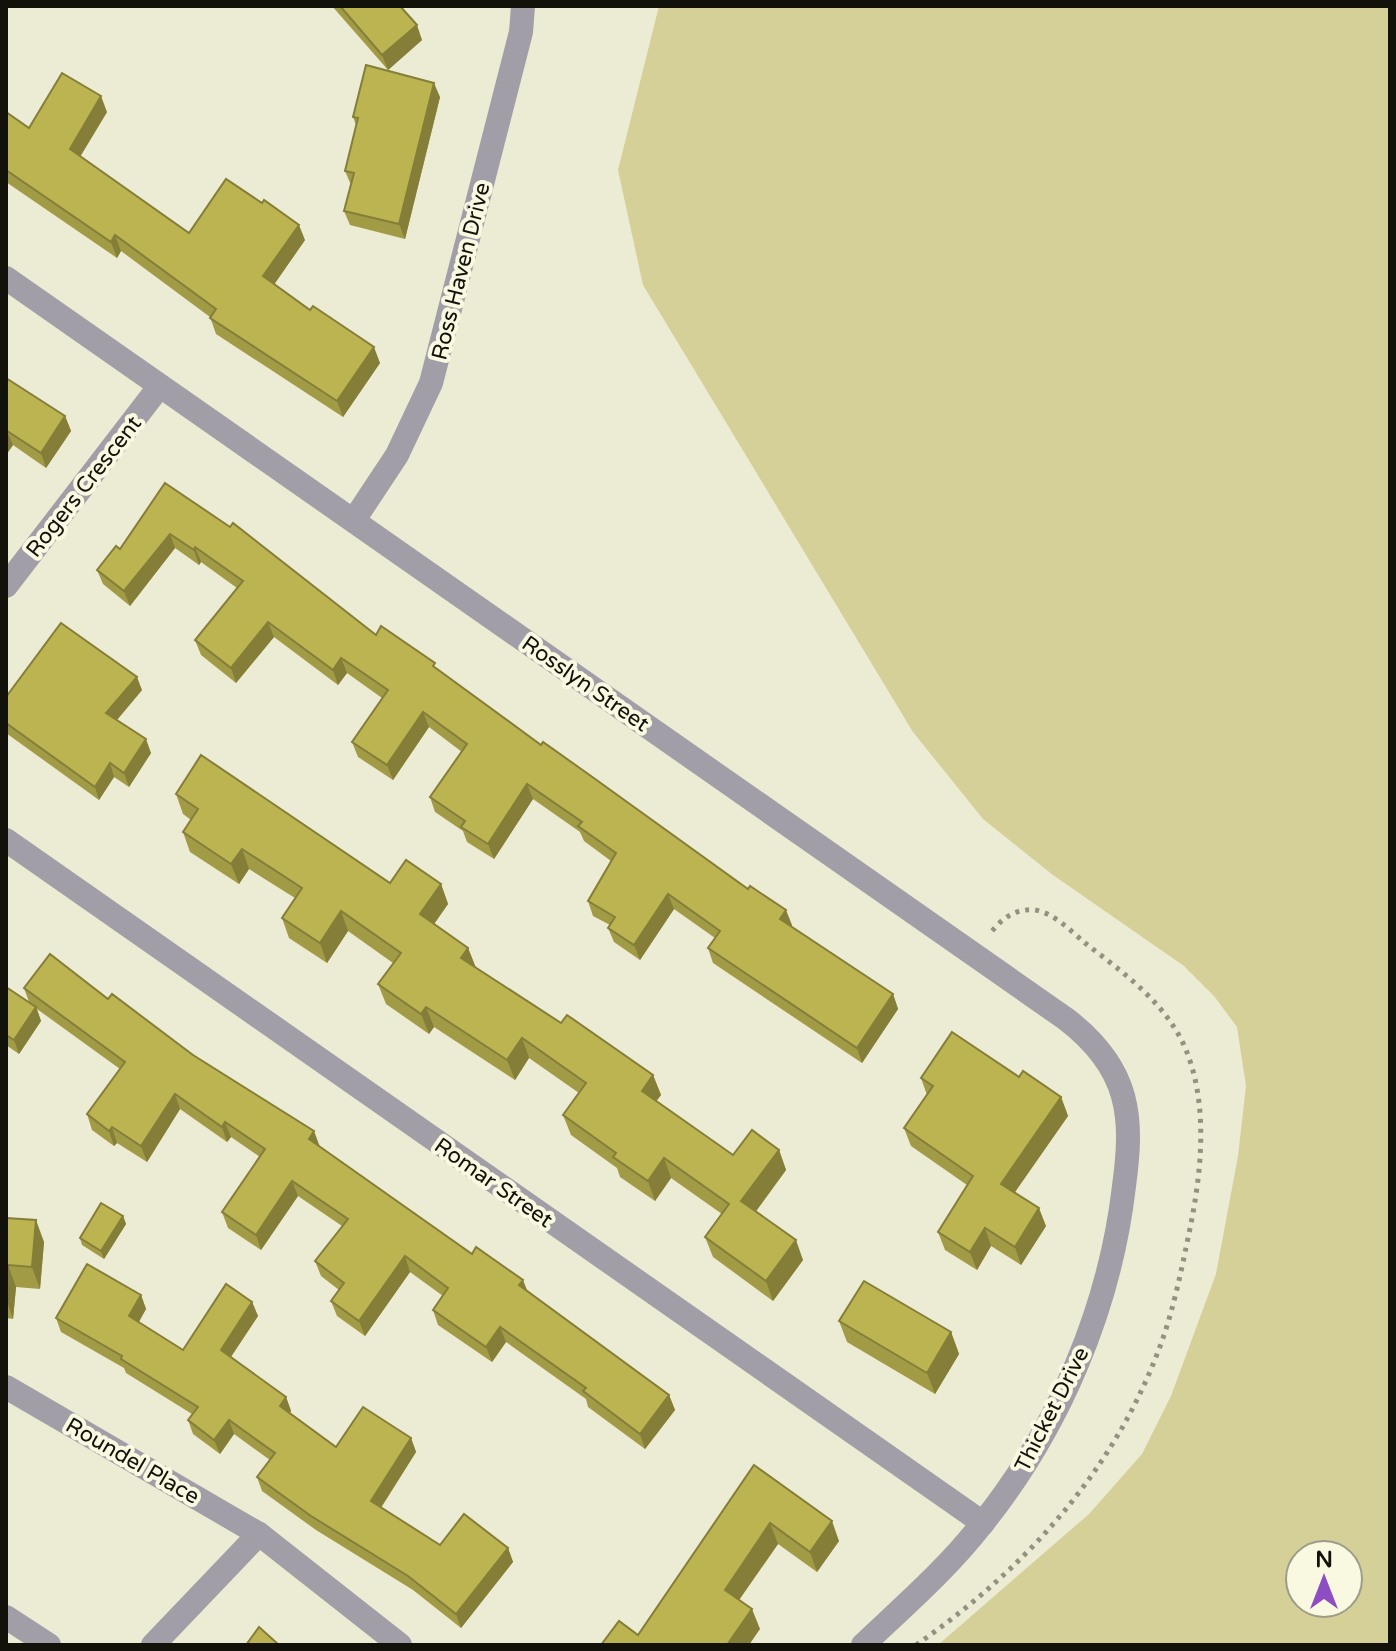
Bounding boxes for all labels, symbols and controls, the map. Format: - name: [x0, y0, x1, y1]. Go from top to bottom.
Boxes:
- street label: Ross Haven Drive: [426, 180, 496, 363]
- street label: Rogers Crescent: [21, 411, 147, 562]
- street label: Rosslyn Street: [517, 630, 654, 737]
- street label: Romar Street: [429, 1132, 558, 1233]
- street label: Thicket Drive: [1009, 1343, 1094, 1476]
- street label: Roundel Place: [61, 1412, 204, 1510]
- north arrow: [1284, 1539, 1364, 1619]
- text: N: [1315, 1547, 1333, 1573]

